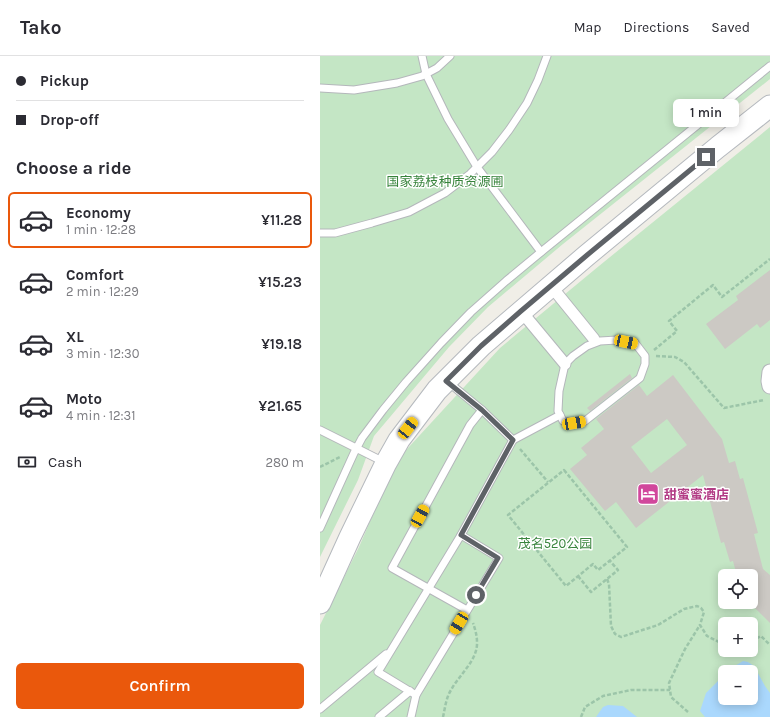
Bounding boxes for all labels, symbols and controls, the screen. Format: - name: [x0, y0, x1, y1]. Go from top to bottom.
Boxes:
- text: Tako: [20, 17, 61, 39]
- text: Map: [574, 19, 602, 36]
- text: Directions: [624, 19, 689, 36]
- text: Saved: [711, 19, 750, 36]
- text: Pickup: [40, 72, 89, 90]
- callout: 1 min: [673, 99, 739, 127]
- text: 1 min: [690, 105, 722, 120]
- text: Drop-off: [40, 111, 99, 129]
- route end: [697, 148, 715, 166]
- text: Choose a ride: [16, 157, 131, 179]
- park label: 国家荔枝种质资源圃: [386, 174, 504, 189]
- icon: car: [18, 202, 54, 238]
- text: Economy: [66, 204, 131, 222]
- text: ¥11.28: [261, 211, 302, 229]
- text: 1 min · 12:28: [66, 222, 136, 237]
- icon: car: [18, 264, 54, 300]
- text: Comfort: [66, 266, 124, 284]
- text: ¥15.23: [258, 273, 302, 291]
- text: 2 min · 12:29: [66, 284, 139, 299]
- icon: car: [18, 326, 54, 362]
- text: XL: [66, 328, 84, 346]
- car: [613, 334, 639, 350]
- text: ¥19.18: [261, 335, 302, 353]
- text: 3 min · 12:30: [66, 346, 139, 361]
- icon: car: [18, 388, 54, 424]
- text: Moto: [66, 390, 102, 408]
- text: ¥21.65: [258, 397, 302, 415]
- text: 4 min · 12:31: [66, 408, 136, 423]
- car: [396, 415, 420, 441]
- car: [561, 415, 587, 431]
- icon: cash: [16, 451, 38, 473]
- text: Cash: [48, 453, 82, 471]
- text: 280 m: [266, 455, 304, 470]
- hotel icon: 甜蜜蜜酒店: [635, 481, 661, 507]
- place label: 甜蜜蜜酒店: [664, 487, 729, 502]
- car: [409, 503, 431, 529]
- park label: 茂名520公园: [518, 536, 592, 551]
- map controls: [718, 569, 758, 705]
- button: locate: [718, 569, 758, 609]
- route start: [467, 586, 485, 604]
- car: [448, 610, 470, 636]
- button: +: [718, 617, 758, 657]
- button: Confirm: [16, 663, 304, 709]
- button: −: [718, 665, 758, 705]

